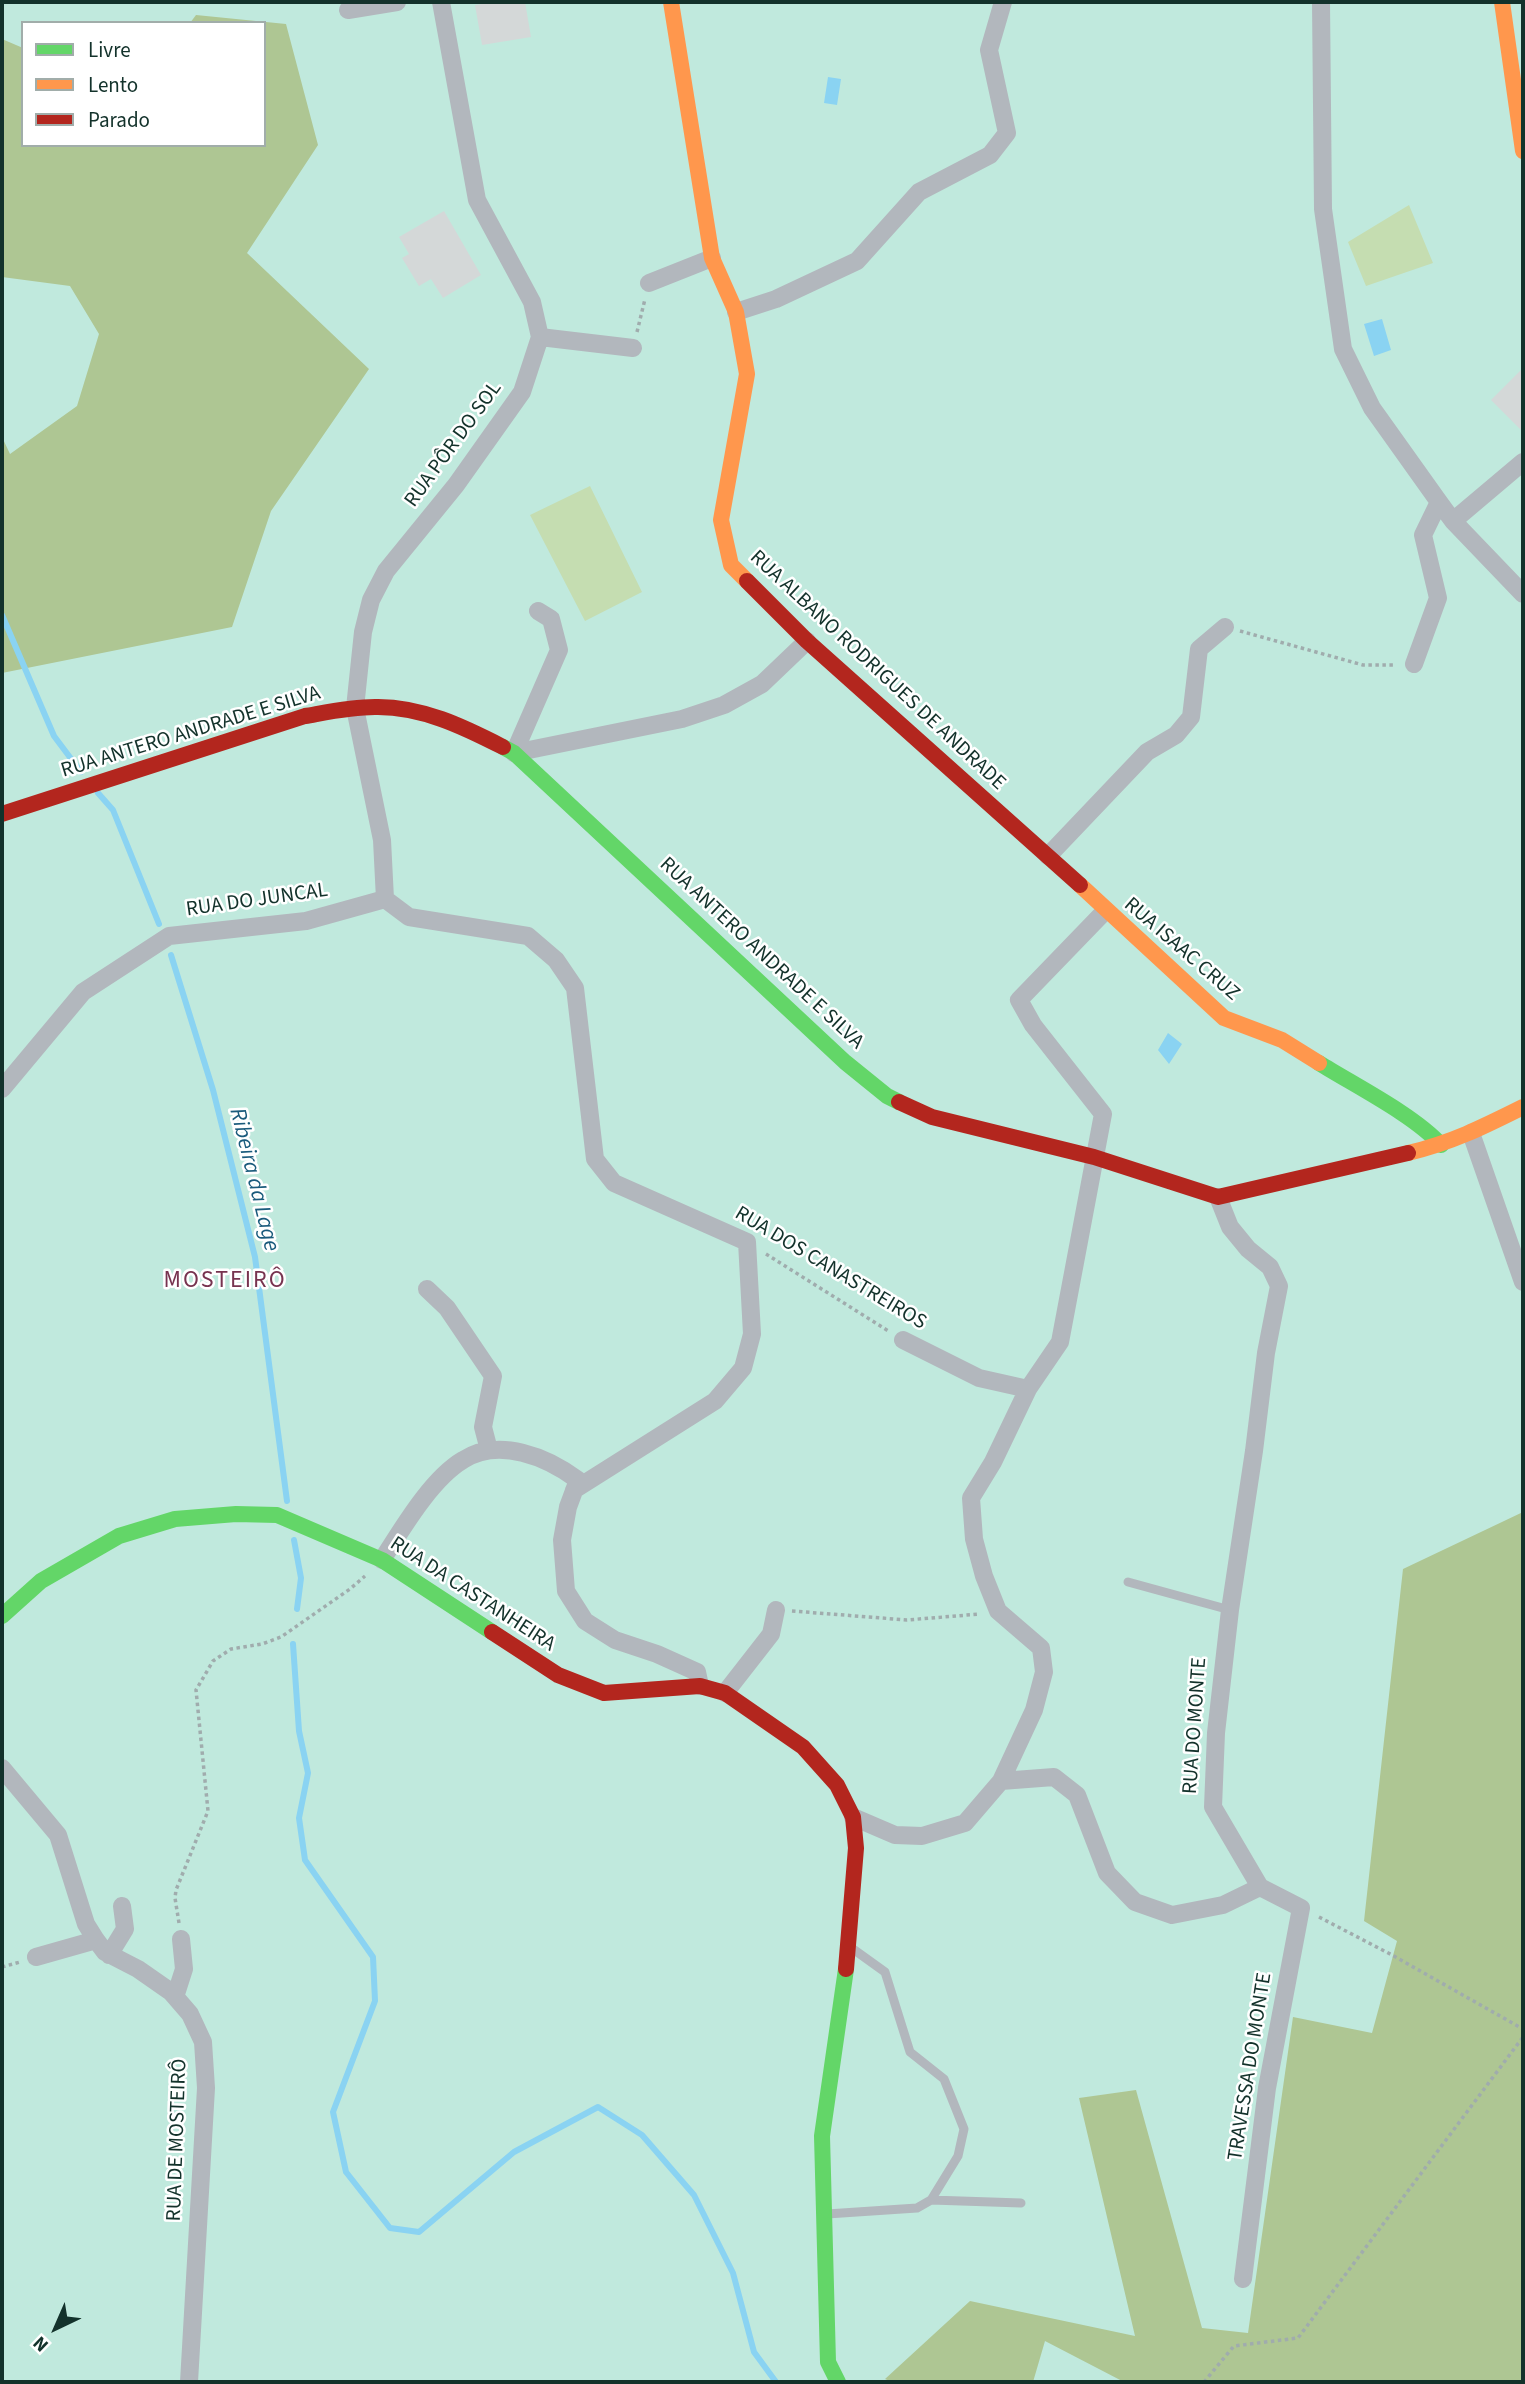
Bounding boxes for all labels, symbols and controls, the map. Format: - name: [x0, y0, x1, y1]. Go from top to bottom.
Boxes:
- legend: [21, 21, 266, 147]
- text: Livre: [88, 35, 131, 65]
- text: Lento: [88, 70, 138, 100]
- text: Parado: [88, 105, 150, 135]
- street label: RUA PÔR DO SOL: [400, 377, 508, 513]
- street label: RUA ALBANO RODRIGUES DE ANDRADE: [744, 546, 1010, 796]
- street label: RUA ANTERO ANDRADE E SILVA: [58, 681, 324, 785]
- street label: RUA ANTERO ANDRADE E SILVA: [654, 853, 868, 1055]
- street label: RUA DO JUNCAL: [185, 879, 329, 923]
- street label: RUA ISAAC CRUZ: [1118, 893, 1244, 1007]
- water label: Ribeira da Lage: [222, 1105, 284, 1255]
- street label: RUA DOS CANASTREIROS: [730, 1202, 930, 1336]
- district label: MOSTEIRÔ: [164, 1268, 286, 1296]
- street label: RUA DA CASTANHEIRA: [385, 1532, 559, 1658]
- street label: RUA DO MONTE: [1179, 1657, 1213, 1795]
- street label: TRAVESSA DO MONTE: [1224, 1971, 1278, 2163]
- street label: RUA DE MOSTEIRÔ: [163, 2058, 193, 2222]
- north arrow: [21, 2293, 91, 2363]
- text: N: [27, 2329, 55, 2358]

